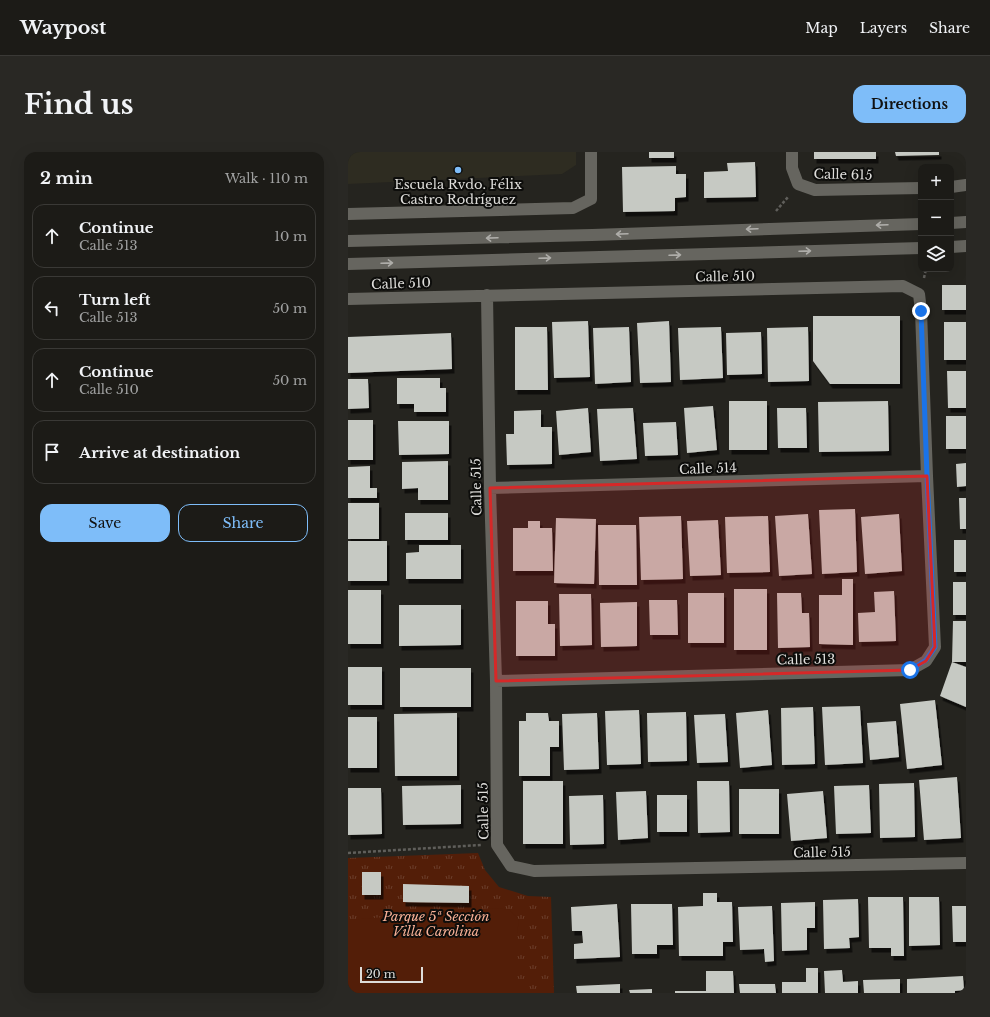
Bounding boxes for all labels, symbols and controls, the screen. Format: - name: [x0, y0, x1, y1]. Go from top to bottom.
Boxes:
- text: Waypost: [20, 16, 106, 39]
- text: Map: [805, 19, 838, 37]
- text: Layers: [860, 19, 907, 37]
- text: Share: [929, 19, 970, 37]
- button: Directions: [853, 85, 966, 123]
- text: Find us: [24, 87, 134, 122]
- map controls: [918, 164, 954, 272]
- button: +: [918, 164, 954, 200]
- marker: Escuela Rvdo. Félix Castro Rodríguez: [453, 165, 463, 175]
- street label: Calle 615: [813, 165, 873, 184]
- text: 2 min: [40, 168, 93, 189]
- text: Walk · 110 m: [225, 170, 308, 187]
- place label: Escuela Rvdo. Félix Castro Rodríguez: [394, 176, 522, 208]
- button: −: [918, 200, 954, 236]
- text: Continue: [79, 218, 154, 237]
- one-way arrow: [876, 221, 889, 229]
- icon: ahead: [41, 225, 63, 247]
- one-way arrow: [746, 226, 759, 233]
- text: 10 m: [274, 228, 307, 245]
- one-way arrow: [616, 230, 629, 238]
- one-way arrow: [486, 234, 499, 241]
- button: layers: [918, 236, 954, 272]
- text: Calle 513: [79, 237, 137, 254]
- one-way arrow: [798, 247, 811, 255]
- one-way arrow: [668, 251, 681, 259]
- one-way arrow: [538, 255, 551, 262]
- one-way arrow: [380, 259, 393, 267]
- street label: Calle 510: [695, 267, 755, 286]
- street label: Calle 510: [371, 274, 431, 293]
- text: Turn left: [79, 290, 150, 309]
- icon: left: [41, 297, 63, 319]
- text: 50 m: [273, 300, 307, 317]
- route end: [912, 302, 930, 320]
- text: Calle 513: [79, 309, 137, 326]
- text: Continue: [79, 362, 154, 381]
- icon: ahead: [41, 369, 63, 391]
- text: 50 m: [273, 372, 307, 389]
- text: Calle 510: [79, 381, 139, 398]
- icon: arrive: [41, 441, 63, 463]
- text: Arrive at destination: [79, 443, 240, 462]
- street label: Calle 515: [467, 458, 486, 516]
- street label: Calle 514: [679, 459, 737, 478]
- button: Save: [40, 504, 170, 542]
- button: Share: [178, 504, 308, 542]
- street label: Calle 513: [777, 650, 835, 669]
- route start: [901, 661, 919, 679]
- street label: Calle 515: [474, 782, 493, 840]
- street label: Calle 515: [793, 843, 851, 862]
- park label: Parque 5ª Sección Villa Carolina: [382, 908, 489, 940]
- scale bar: [360, 965, 423, 984]
- text: 20 m: [366, 967, 396, 981]

